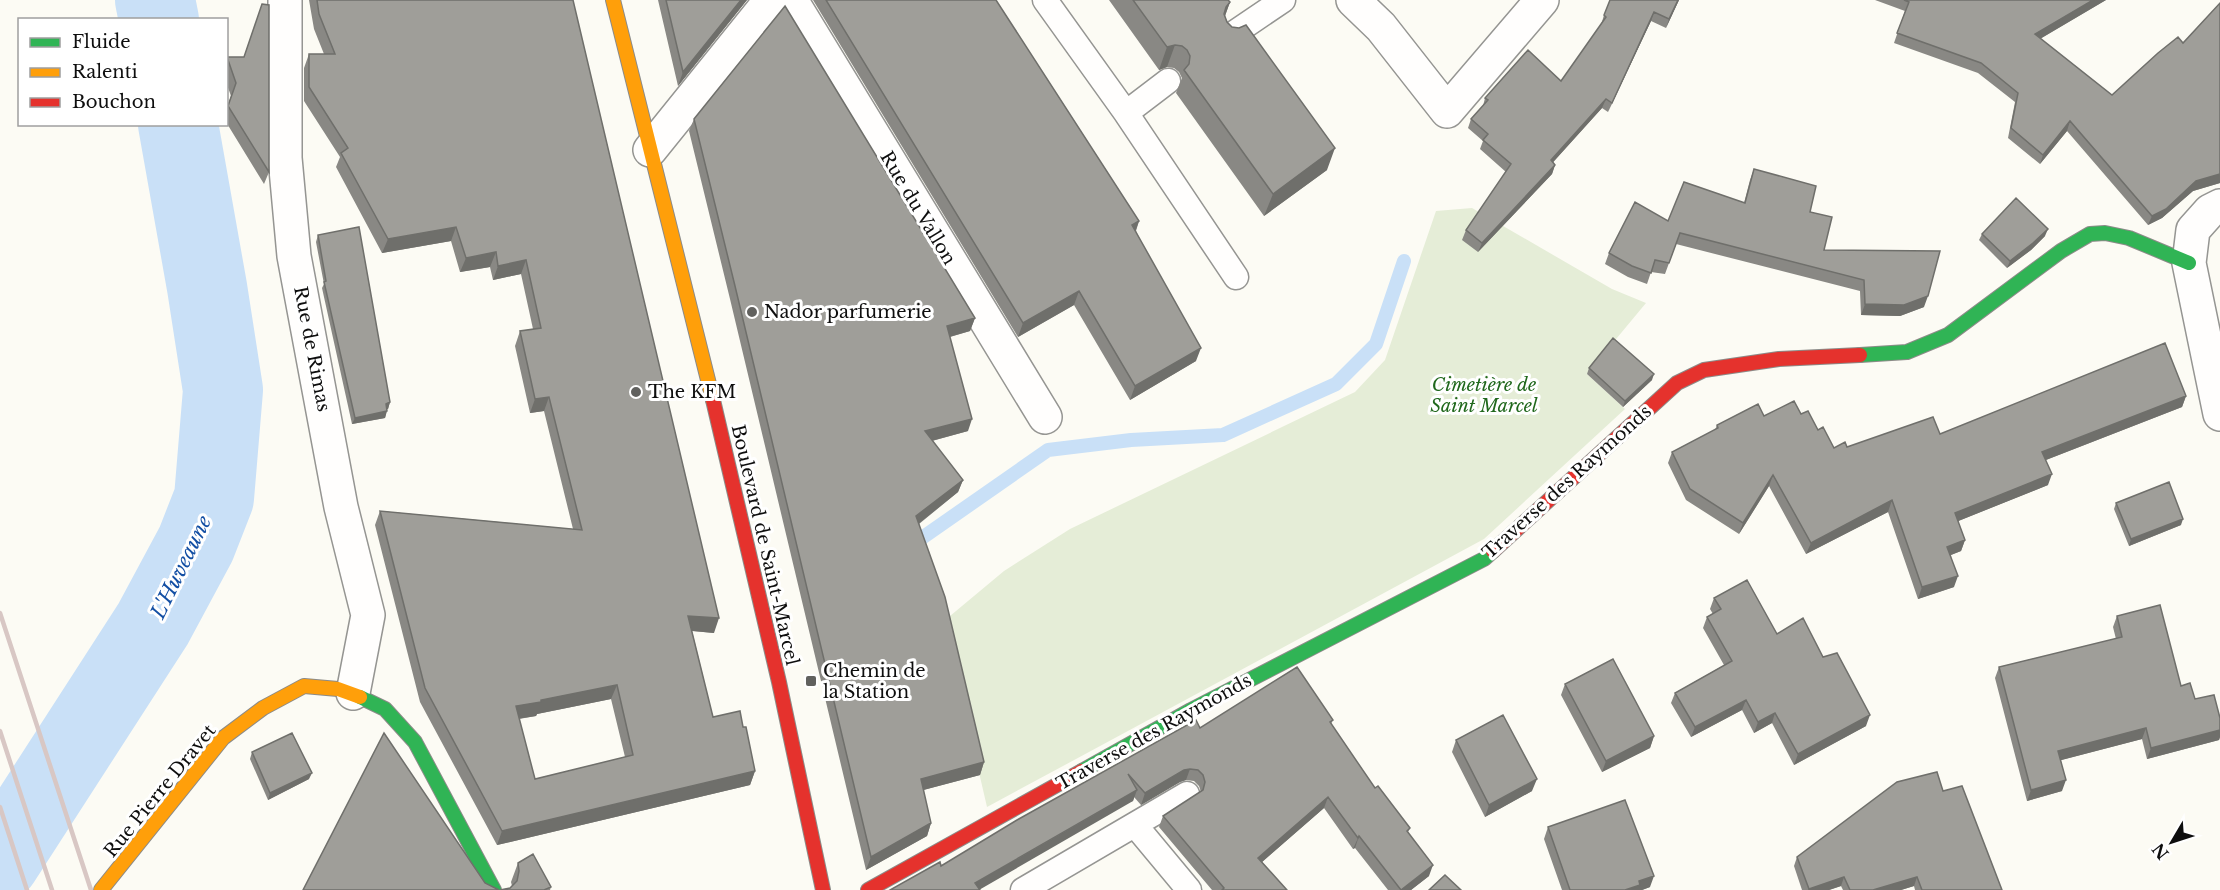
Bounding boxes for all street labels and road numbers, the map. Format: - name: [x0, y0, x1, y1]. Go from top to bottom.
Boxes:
- street label: Rue du Vallon: [875, 147, 961, 269]
- street label: Rue de Rimas: [289, 284, 335, 414]
- street label: Traverse des Raymonds: [1478, 400, 1656, 564]
- street label: Boulevard de Saint-Marcel: [727, 422, 803, 668]
- street label: Traverse des Raymonds: [1053, 669, 1255, 795]
- street label: Rue Pierre Dravet: [100, 720, 221, 862]

